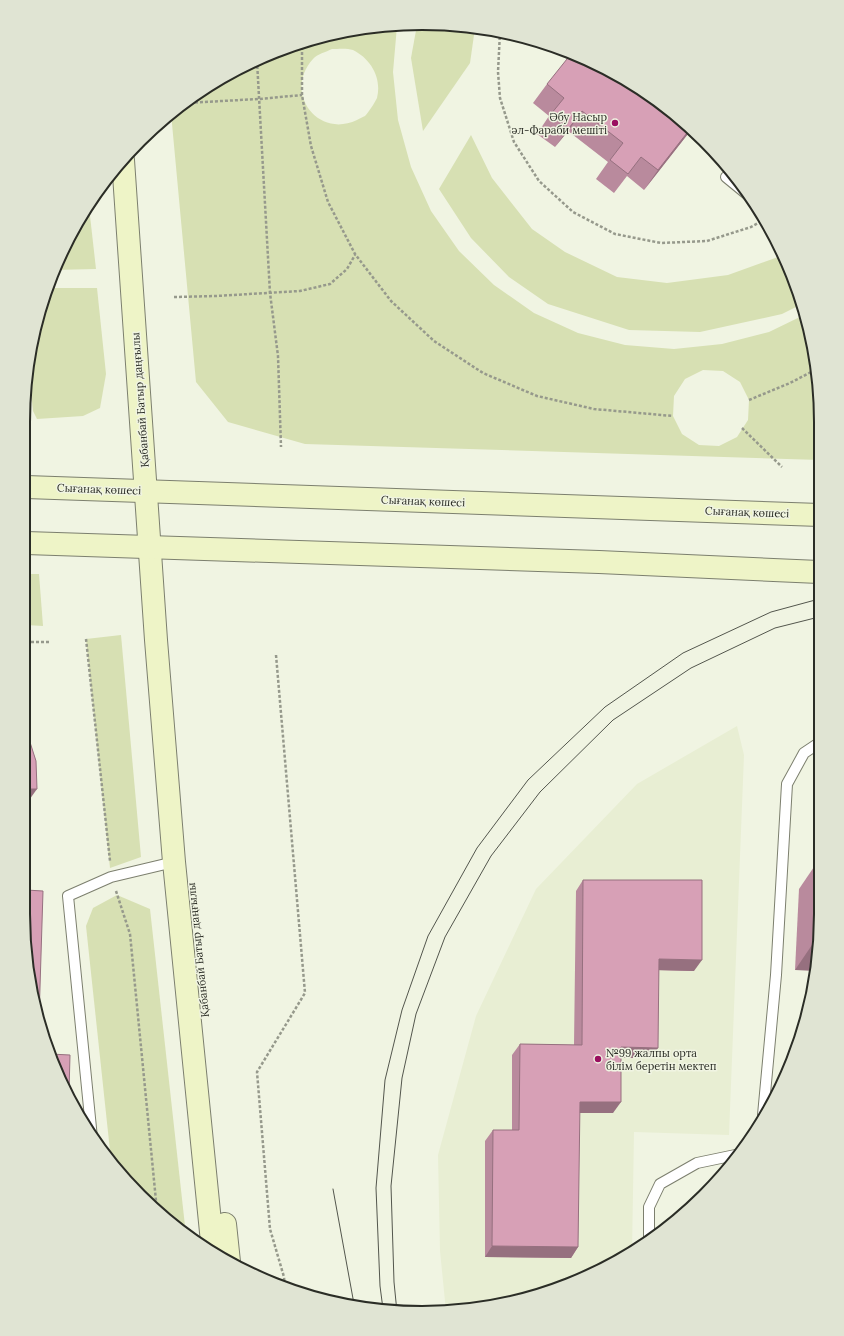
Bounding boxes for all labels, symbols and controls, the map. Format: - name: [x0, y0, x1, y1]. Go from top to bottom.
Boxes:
- place label: Әбу Насыр әл-Фараби мешіті: [512, 110, 607, 137]
- marker: Әбу Насыр әл-Фараби мешіті: [610, 118, 620, 128]
- street label: Қабанбай Батыр даңғылы: [128, 332, 152, 468]
- street label: Сығанақ көшесі: [57, 481, 141, 497]
- street label: Сығанақ көшесі: [381, 493, 465, 509]
- street label: Сығанақ көшесі: [705, 504, 789, 520]
- street label: Қабанбай Батыр даңғылы: [184, 882, 212, 1018]
- place label: №99 жалпы орта білім беретін мектеп: [606, 1046, 717, 1073]
- marker: №99 жалпы орта білім беретін мектеп: [593, 1054, 603, 1064]

